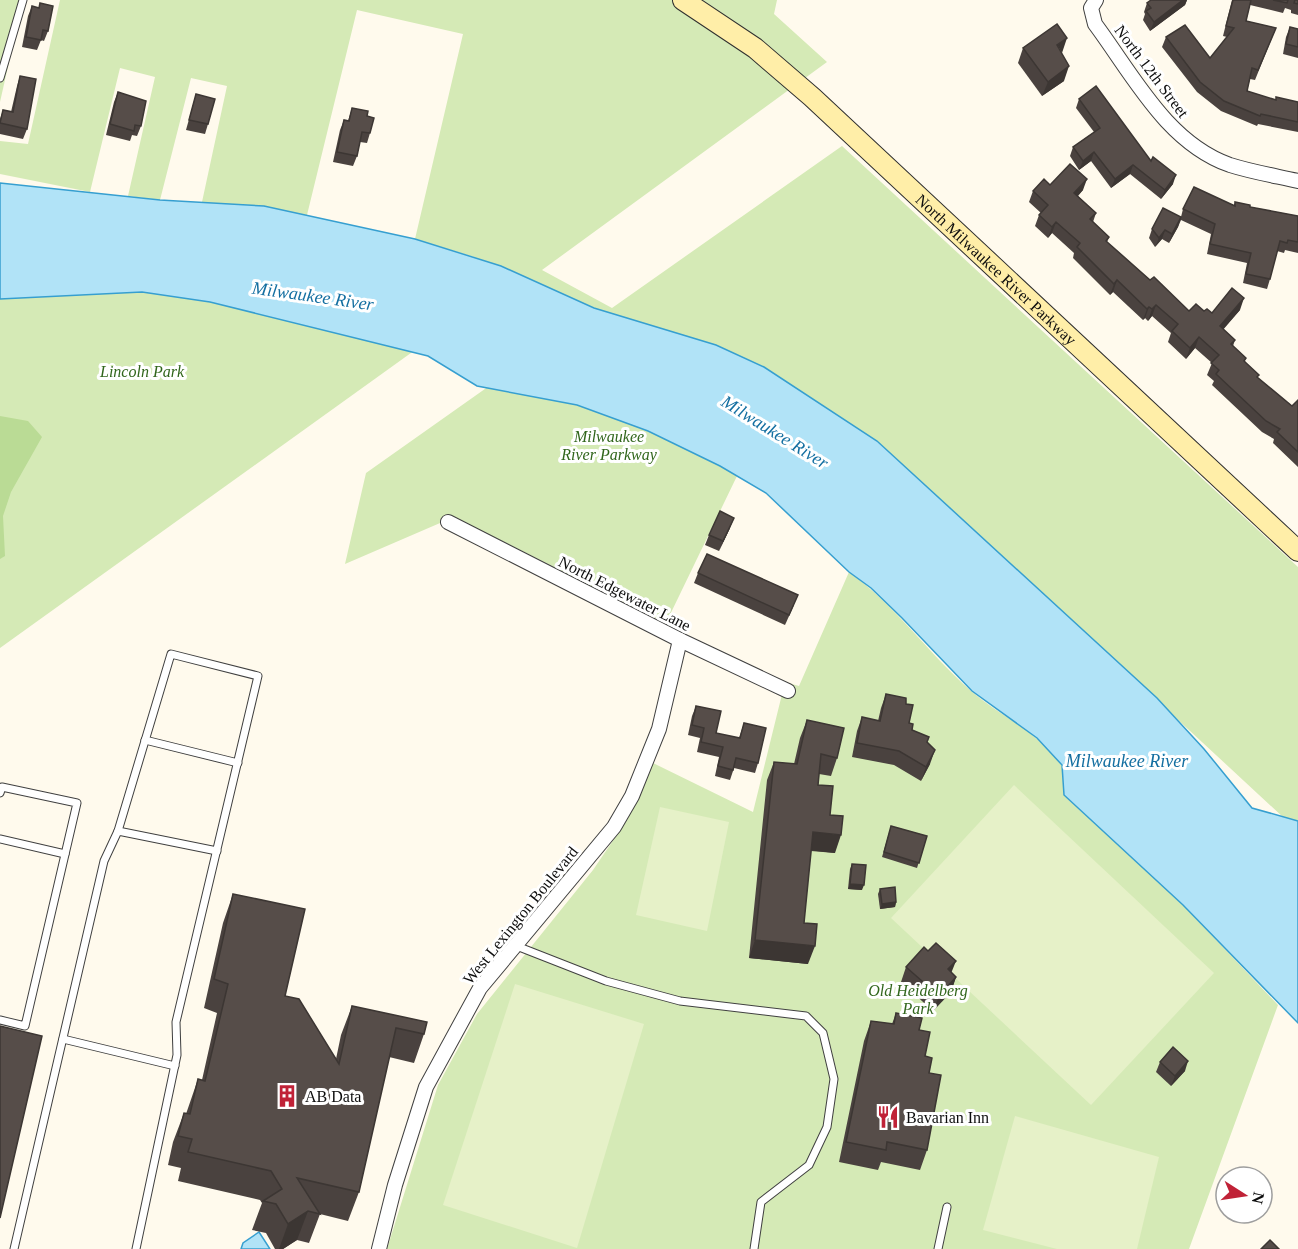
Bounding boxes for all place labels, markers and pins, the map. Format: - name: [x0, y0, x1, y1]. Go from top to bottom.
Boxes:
- building icon: AB Data: [274, 1083, 300, 1109]
- place label: AB Data: [305, 1088, 361, 1105]
- restaurant icon: Bavarian Inn: [875, 1104, 901, 1130]
- place label: Bavarian Inn: [906, 1109, 989, 1126]

